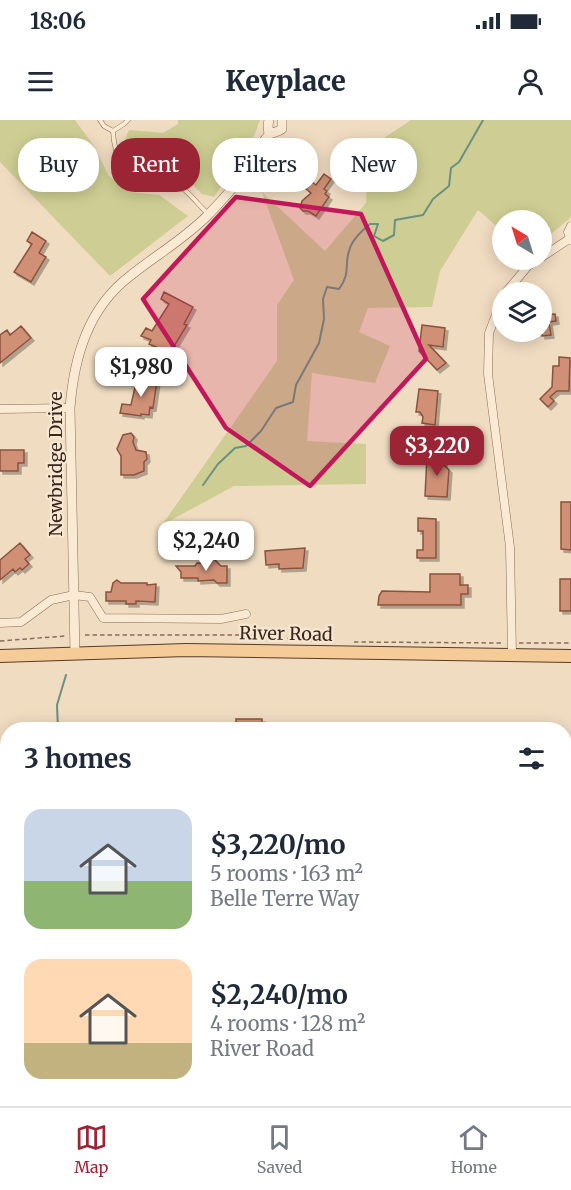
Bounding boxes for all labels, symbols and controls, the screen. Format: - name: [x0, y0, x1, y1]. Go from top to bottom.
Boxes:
- text: 18:06: [30, 7, 86, 35]
- text: Keyplace: [225, 64, 346, 98]
- icon: menu: [24, 65, 57, 98]
- icon: person: [514, 65, 547, 98]
- chip: Buy: [18, 138, 99, 192]
- chip: Rent: [111, 138, 200, 192]
- chip: Filters: [212, 138, 318, 192]
- chip: New: [330, 138, 417, 192]
- north arrow: [492, 210, 552, 270]
- map controls: [492, 210, 552, 342]
- button: layers: [492, 282, 552, 342]
- pin: $1,980: [92, 347, 190, 398]
- text: $1,980: [109, 354, 173, 379]
- street label: Newbridge Drive: [44, 391, 67, 537]
- pin: $3,220: [388, 426, 486, 477]
- text: $3,220: [404, 433, 470, 458]
- pin: $2,240: [157, 521, 255, 572]
- text: $2,240: [172, 528, 240, 553]
- street label: River Road: [239, 621, 333, 646]
- text: 3 homes: [24, 742, 132, 775]
- icon: filters: [515, 742, 548, 775]
- text: $3,220/mo: [210, 828, 345, 861]
- icon: home: [72, 833, 144, 905]
- text: 5 rooms · 163 m²: [210, 861, 363, 886]
- text: Belle Terre Way: [210, 886, 360, 911]
- text: $2,240/mo: [210, 978, 348, 1011]
- icon: home: [72, 983, 144, 1055]
- text: 4 rooms · 128 m²: [210, 1011, 365, 1036]
- text: River Road: [210, 1036, 314, 1061]
- tab: Map: [74, 1121, 108, 1177]
- tab: Saved: [257, 1121, 302, 1177]
- tab: Home: [451, 1121, 497, 1177]

